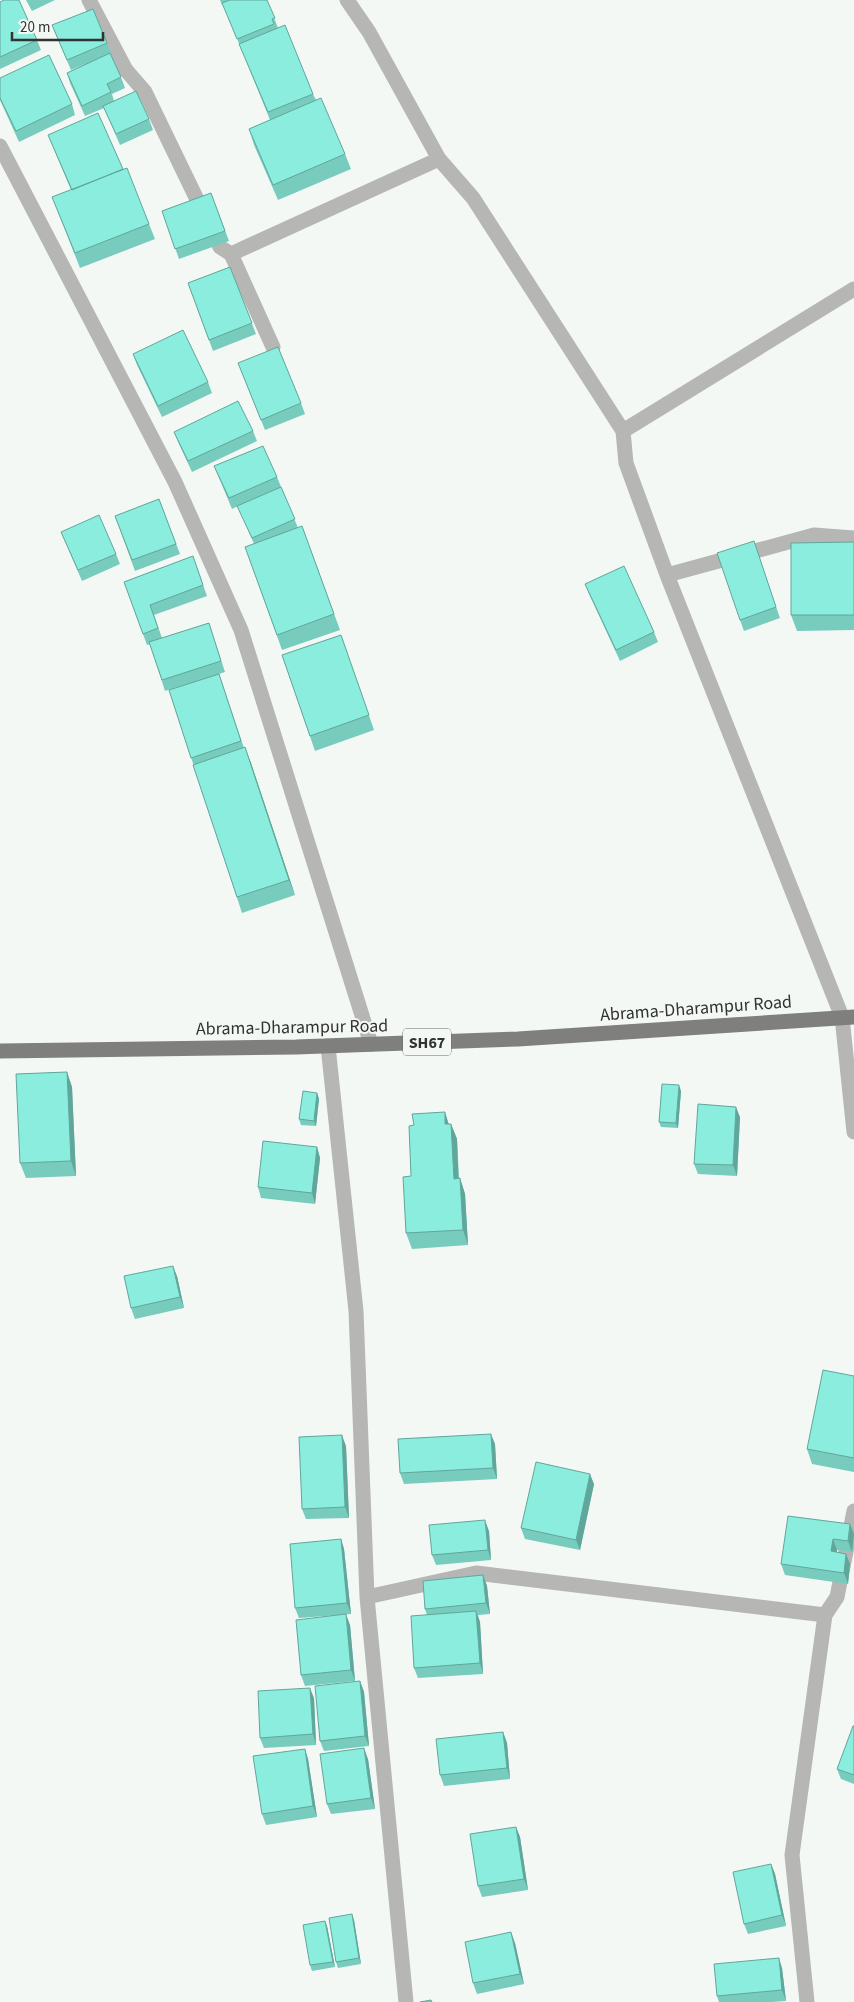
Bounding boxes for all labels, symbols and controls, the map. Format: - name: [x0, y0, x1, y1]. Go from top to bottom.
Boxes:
- scale bar: [12, 10, 104, 42]
- text: 20 m: [20, 17, 50, 38]
- street label: Abrama-Dharampur Road: [599, 989, 793, 1028]
- street label: Abrama-Dharampur Road: [196, 1013, 388, 1042]
- road number: SH67: [403, 1028, 451, 1056]

